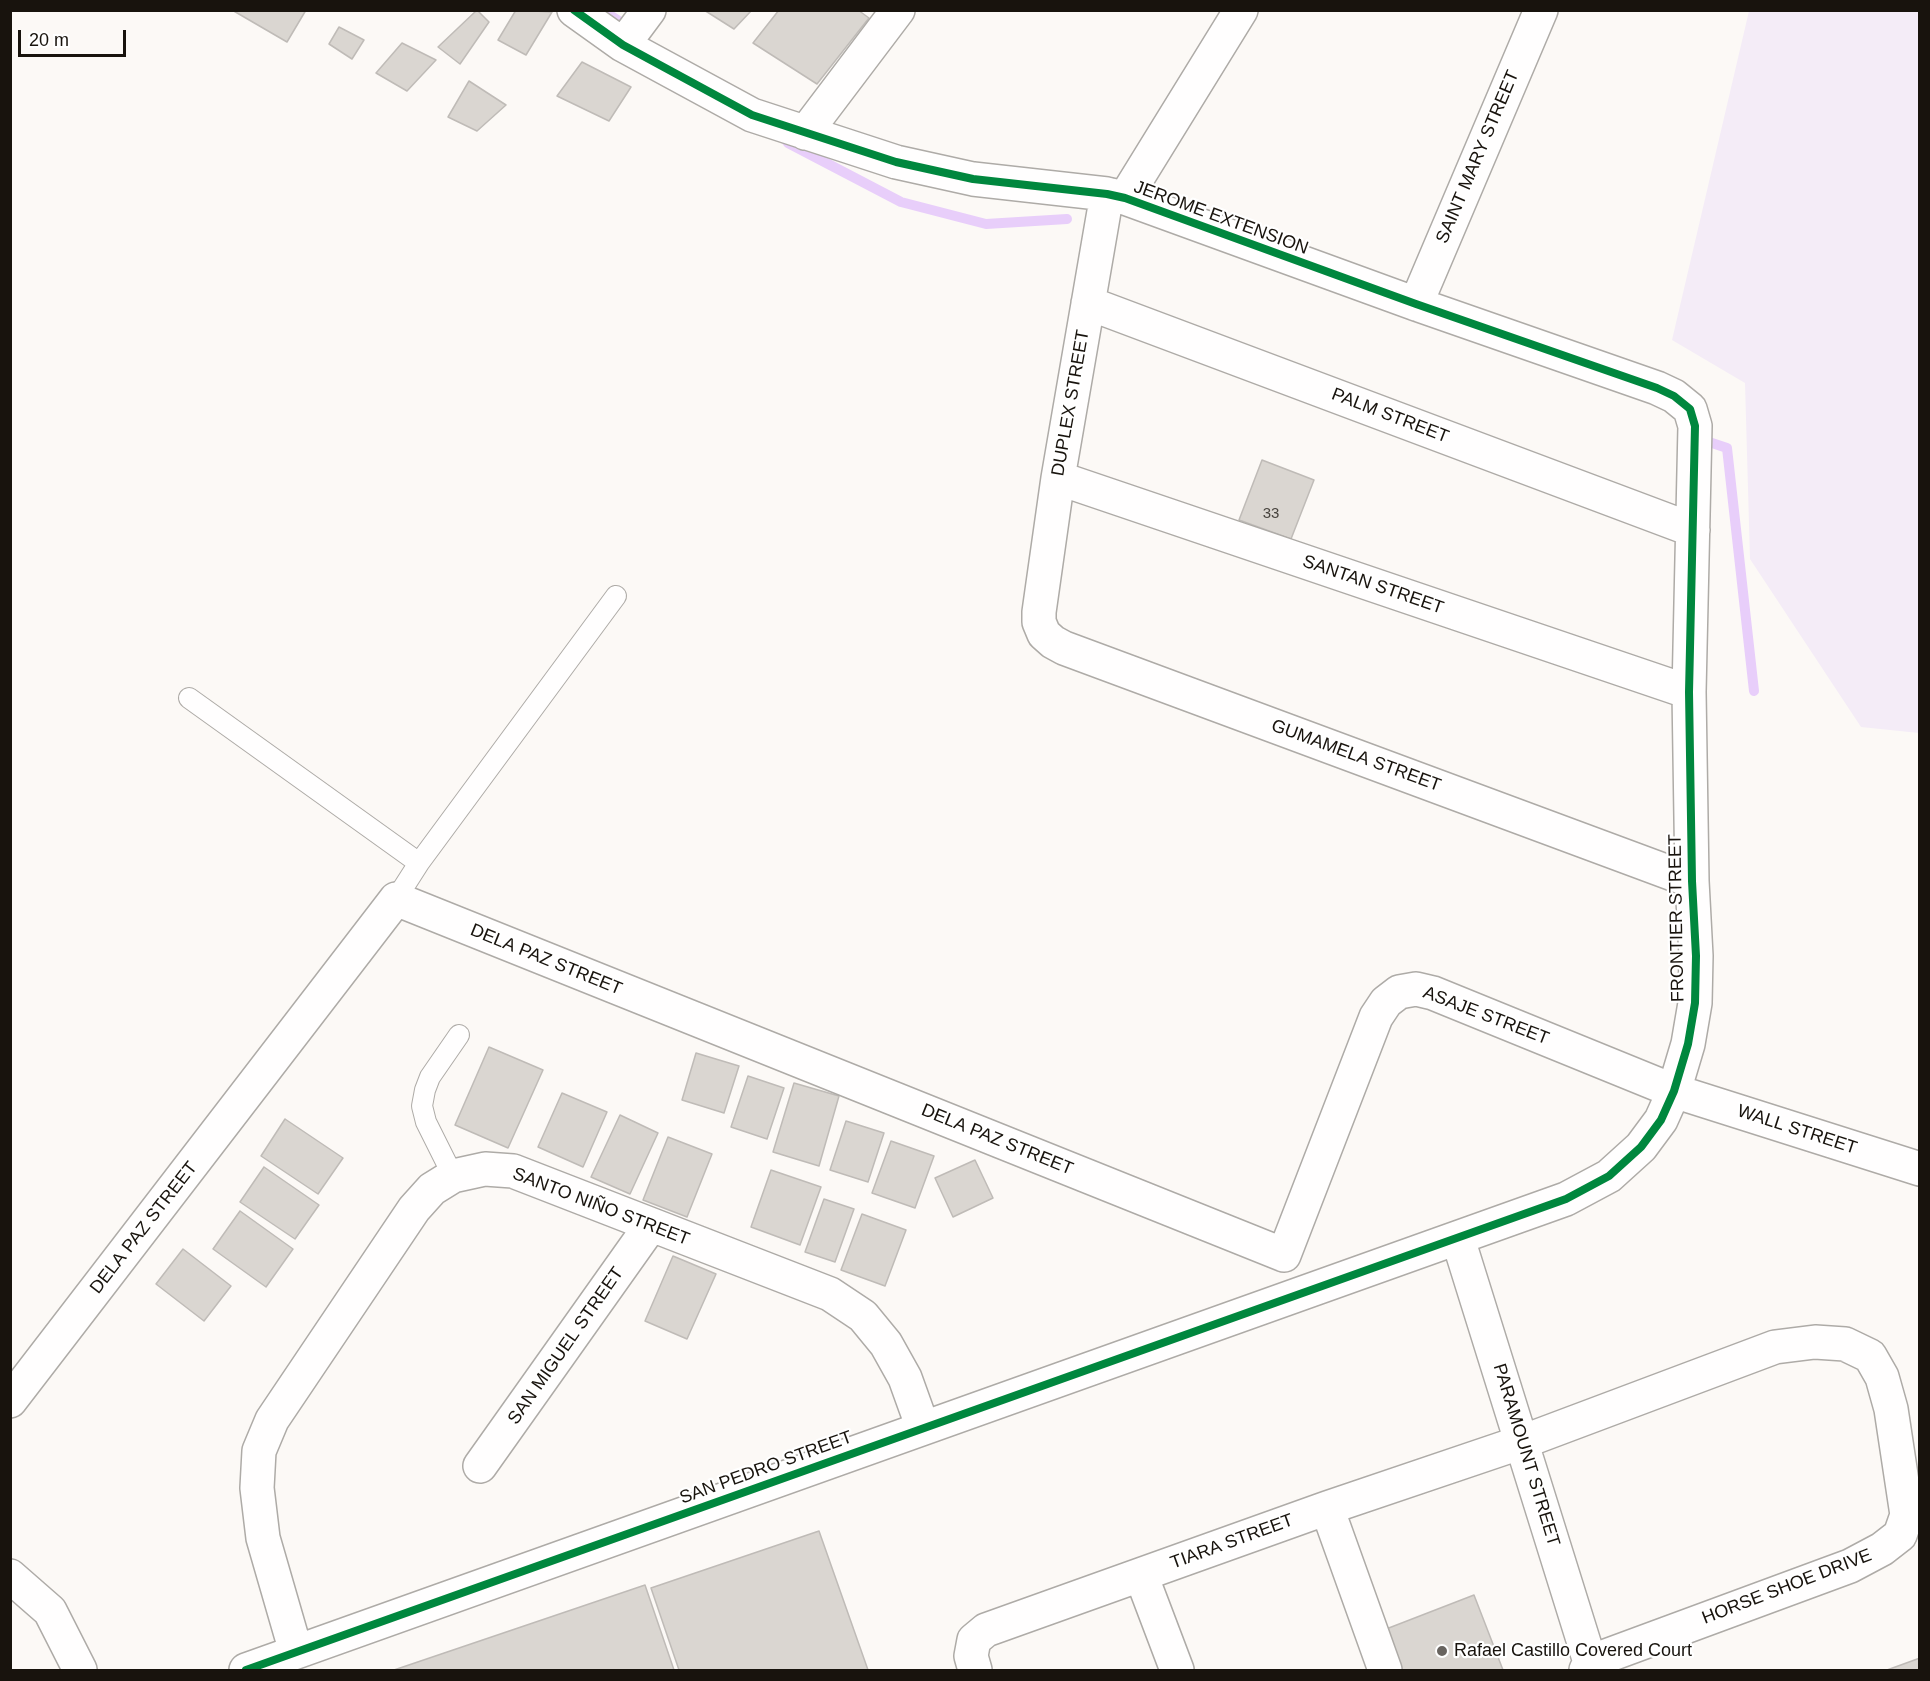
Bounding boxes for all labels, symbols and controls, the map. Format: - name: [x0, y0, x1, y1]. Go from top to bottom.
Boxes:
- scale bar: [21, 18, 129, 56]
- text: 20 m: [29, 30, 69, 50]
- street label: SAINT MARY STREET: [1432, 67, 1524, 247]
- street label: JEROME EXTENSION: [1131, 176, 1311, 260]
- street label: DUPLEX STREET: [1048, 328, 1094, 478]
- street label: PALM STREET: [1328, 384, 1452, 448]
- house number: 33: [1263, 505, 1279, 523]
- street label: SANTAN STREET: [1300, 551, 1446, 619]
- street label: GUMAMELA STREET: [1268, 715, 1444, 797]
- street label: FRONTIER STREET: [1665, 834, 1689, 1002]
- street label: DELA PAZ STREET: [467, 920, 625, 1000]
- street label: ASAJE STREET: [1420, 982, 1552, 1050]
- street label: DELA PAZ STREET: [918, 1100, 1076, 1180]
- street label: WALL STREET: [1735, 1101, 1859, 1159]
- street label: DELA PAZ STREET: [86, 1158, 202, 1298]
- street label: SANTO NIÑO STREET: [510, 1163, 692, 1251]
- street label: SAN MIGUEL STREET: [504, 1263, 628, 1429]
- street label: PARAMOUNT STREET: [1488, 1361, 1564, 1549]
- street label: SAN PEDRO STREET: [677, 1427, 855, 1509]
- street label: TIARA STREET: [1168, 1510, 1296, 1574]
- street label: HORSE SHOE DRIVE: [1699, 1545, 1875, 1629]
- place label: Rafael Castillo Covered Court: [1454, 1640, 1692, 1662]
- marker: Rafael Castillo Covered Court: [1435, 1644, 1449, 1658]

